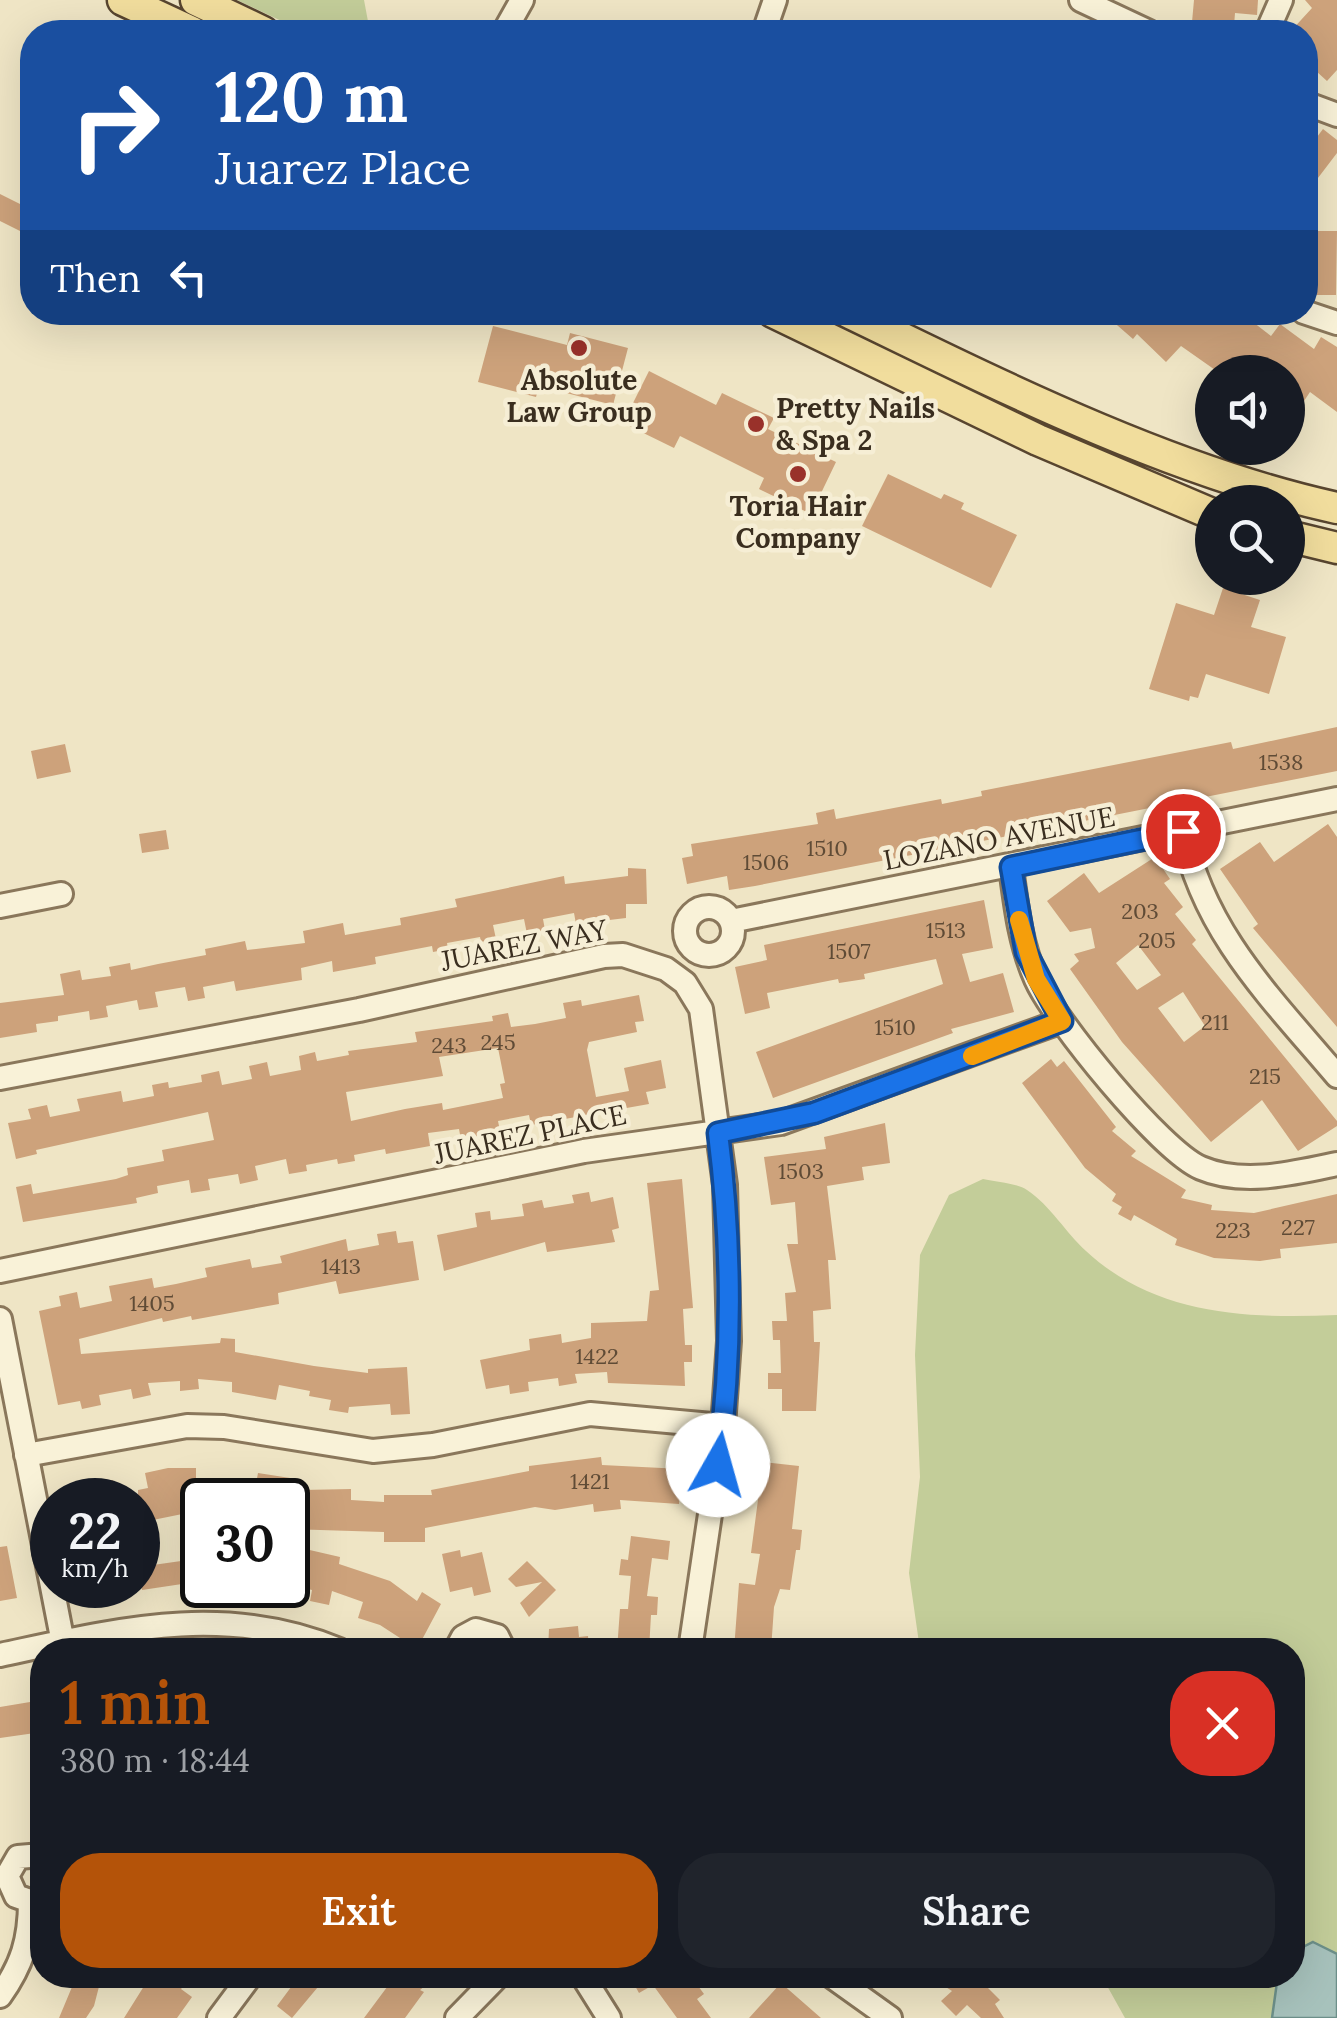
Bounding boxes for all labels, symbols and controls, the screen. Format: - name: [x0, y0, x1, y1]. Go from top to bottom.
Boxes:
- text: 120 m: [215, 52, 408, 141]
- icon: right: [50, 60, 180, 190]
- text: Juarez Place: [215, 139, 471, 196]
- icon: left: [161, 250, 216, 305]
- text: Then: [50, 254, 141, 302]
- marker: Absolute Law Group: [568, 337, 590, 359]
- map controls: [1195, 355, 1305, 595]
- button: sound: [1195, 355, 1305, 465]
- place label: Absolute Law Group: [506, 362, 652, 430]
- place label: Pretty Nails & Spa 2: [776, 390, 935, 458]
- marker: Pretty Nails & Spa 2: [745, 413, 767, 435]
- marker: Toria Hair Company: [787, 463, 809, 485]
- button: search: [1195, 485, 1305, 595]
- place label: Toria Hair Company: [730, 488, 867, 556]
- house number: 1538: [1259, 748, 1303, 776]
- pin: [1141, 789, 1226, 874]
- street label: LOZANO AVENUE: [880, 798, 1118, 878]
- icon: arrive: [1156, 804, 1211, 859]
- house number: 1510: [806, 834, 848, 862]
- house number: 1506: [743, 848, 789, 876]
- house number: 203: [1121, 897, 1159, 925]
- street label: JUAREZ WAY: [437, 911, 611, 979]
- house number: 1513: [926, 916, 966, 944]
- house number: 205: [1138, 926, 1176, 954]
- house number: 1507: [827, 937, 871, 965]
- house number: 211: [1201, 1008, 1229, 1036]
- house number: 1510: [874, 1013, 916, 1041]
- house number: 245: [480, 1028, 516, 1056]
- house number: 243: [431, 1031, 467, 1059]
- house number: 215: [1249, 1062, 1281, 1090]
- street label: JUAREZ PLACE: [430, 1096, 629, 1172]
- house number: 1503: [778, 1157, 824, 1185]
- house number: 227: [1281, 1213, 1315, 1241]
- house number: 223: [1215, 1216, 1251, 1244]
- house number: 1413: [321, 1252, 361, 1280]
- house number: 1405: [129, 1289, 175, 1317]
- house number: 1422: [575, 1342, 619, 1370]
- position arrow: [666, 1413, 770, 1517]
- house number: 1421: [570, 1467, 610, 1495]
- speed limit sign: 30: [180, 1478, 310, 1608]
- text: 22: [68, 1499, 122, 1563]
- text: km/h: [61, 1552, 129, 1584]
- text: 1 min: [60, 1664, 210, 1740]
- button: close: [1170, 1671, 1275, 1776]
- text: 380 m · 18:44: [60, 1740, 250, 1781]
- button: Exit: [60, 1853, 658, 1968]
- button: Share: [678, 1853, 1275, 1968]

